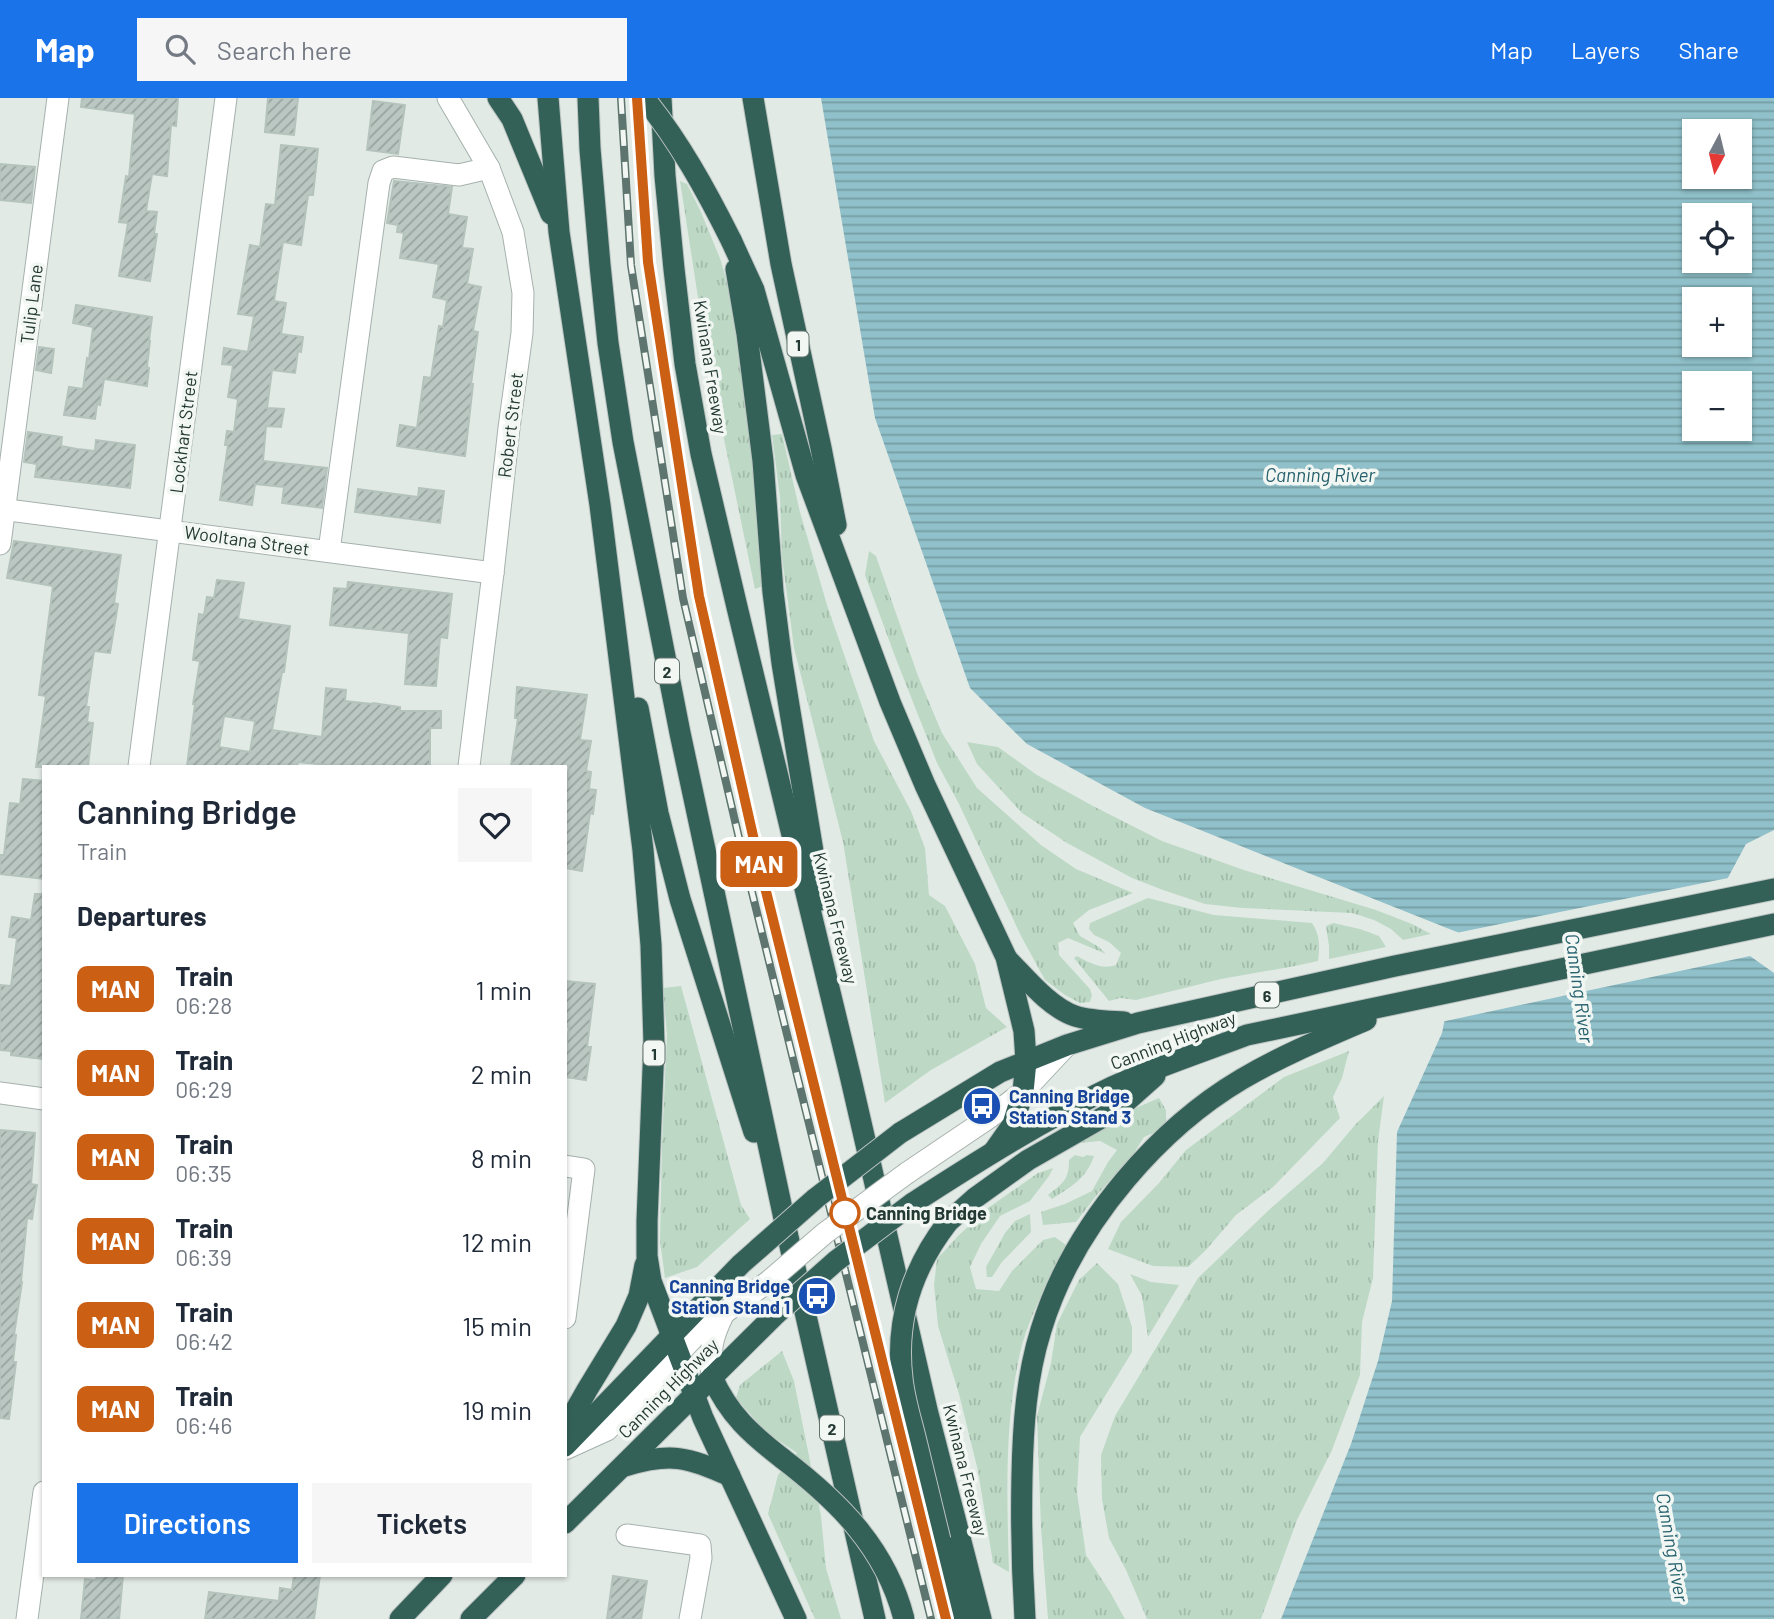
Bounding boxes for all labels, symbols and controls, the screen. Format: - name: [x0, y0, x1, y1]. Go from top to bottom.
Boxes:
- search box: [137, 18, 627, 81]
- text: Map: [35, 29, 95, 69]
- icon: search: [161, 30, 199, 68]
- text: Search here: [217, 34, 352, 65]
- text: Map: [1490, 35, 1533, 64]
- text: Layers: [1571, 35, 1640, 64]
- text: Share: [1678, 35, 1739, 64]
- north arrow: [1682, 119, 1752, 189]
- map controls: [1682, 119, 1752, 441]
- button: locate: [1682, 203, 1752, 273]
- street label: Tulip Lane: [15, 263, 47, 345]
- button: +: [1682, 287, 1752, 357]
- street label: Kwinana Freeway: [690, 299, 732, 435]
- road number: 1: [788, 332, 808, 356]
- street label: Lockhart Street: [165, 369, 201, 495]
- street label: Robert Street: [493, 371, 527, 479]
- button: −: [1682, 371, 1752, 441]
- water label: Canning River: [1265, 463, 1376, 486]
- street label: Wooltana Street: [183, 520, 311, 560]
- road number: 2: [655, 658, 679, 684]
- button: heart: [458, 788, 532, 862]
- text: Canning Bridge: [77, 791, 297, 831]
- text: Train: [77, 837, 127, 865]
- line badge: MAN: [719, 841, 799, 887]
- text: MAN: [734, 849, 784, 878]
- street label: Kwinana Freeway: [809, 850, 863, 986]
- text: Departures: [77, 900, 207, 931]
- water label: Canning River: [1561, 932, 1599, 1045]
- text: Train: [175, 960, 233, 991]
- text: MAN: [91, 974, 140, 1003]
- text: 1 min: [476, 974, 532, 1005]
- road number: 6: [1255, 982, 1279, 1007]
- text: 06:28: [175, 991, 232, 1019]
- street label: Canning Highway: [1107, 1006, 1239, 1074]
- road number: 1: [644, 1040, 664, 1065]
- text: Train: [175, 1044, 233, 1075]
- text: MAN: [91, 1058, 140, 1087]
- text: 2 min: [471, 1058, 532, 1089]
- text: 06:29: [175, 1075, 232, 1103]
- bus stop icon: Canning Bridge Station Stand 3: [961, 1085, 1003, 1127]
- place label: Canning Bridge Station Stand 3: [1009, 1085, 1131, 1128]
- text: Train: [175, 1128, 233, 1159]
- text: MAN: [91, 1142, 140, 1171]
- text: 8 min: [471, 1142, 532, 1173]
- text: 06:35: [175, 1159, 232, 1187]
- marker: Canning Bridge: [830, 1198, 860, 1228]
- place label: Canning Bridge: [866, 1202, 987, 1224]
- text: Train: [175, 1212, 233, 1243]
- text: MAN: [91, 1226, 140, 1255]
- text: 12 min: [462, 1226, 532, 1257]
- text: 06:39: [175, 1243, 232, 1271]
- place label: Canning Bridge Station Stand 1: [669, 1275, 790, 1318]
- bus stop icon: Canning Bridge Station Stand 1: [796, 1275, 838, 1317]
- text: Train: [175, 1296, 233, 1327]
- text: MAN: [91, 1310, 140, 1339]
- text: 15 min: [462, 1310, 532, 1341]
- text: 06:42: [175, 1327, 233, 1355]
- street label: Canning Highway: [613, 1333, 723, 1443]
- text: Train: [175, 1380, 233, 1411]
- text: MAN: [91, 1394, 140, 1423]
- text: 19 min: [462, 1394, 532, 1425]
- street label: Kwinana Freeway: [939, 1402, 993, 1538]
- text: 06:46: [175, 1411, 232, 1439]
- road number: 2: [820, 1416, 844, 1440]
- button: Directions: [77, 1483, 298, 1563]
- button: Tickets: [312, 1483, 532, 1563]
- water label: Canning River: [1652, 1491, 1694, 1604]

